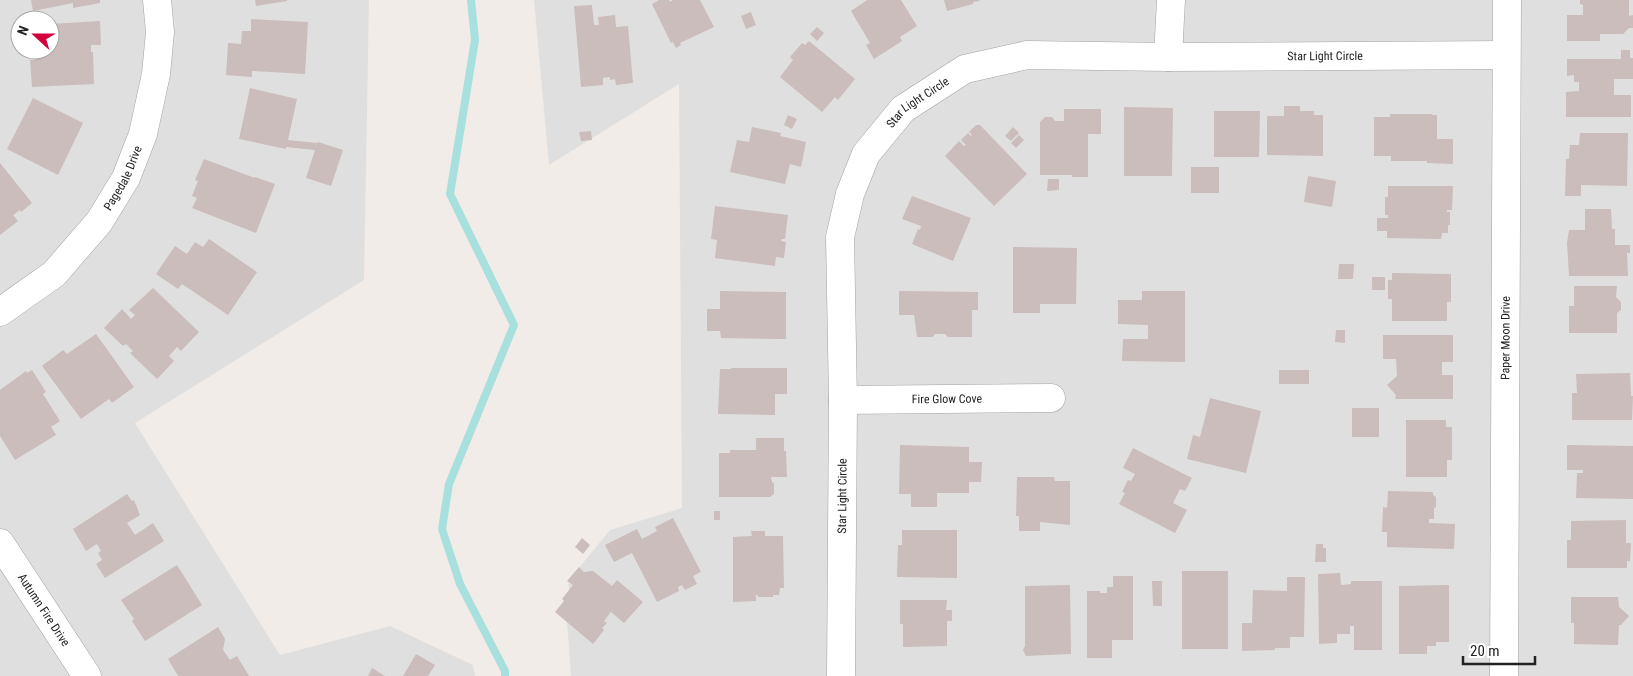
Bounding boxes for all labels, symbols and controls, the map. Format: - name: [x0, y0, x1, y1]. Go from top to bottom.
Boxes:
- north arrow: [10, 10, 60, 60]
- text: N: [14, 23, 32, 37]
- street label: Star Light Circle: [1287, 49, 1363, 63]
- street label: Star Light Circle: [883, 74, 952, 131]
- street label: Pagedale Drive: [101, 143, 145, 213]
- street label: Paper Moon Drive: [1498, 296, 1513, 380]
- street label: Fire Glow Cove: [912, 392, 983, 406]
- street label: Star Light Circle: [835, 458, 850, 534]
- street label: Autumn Fire Drive: [15, 571, 73, 649]
- scale bar: [1463, 634, 1536, 666]
- text: 20 m: [1470, 642, 1500, 660]

